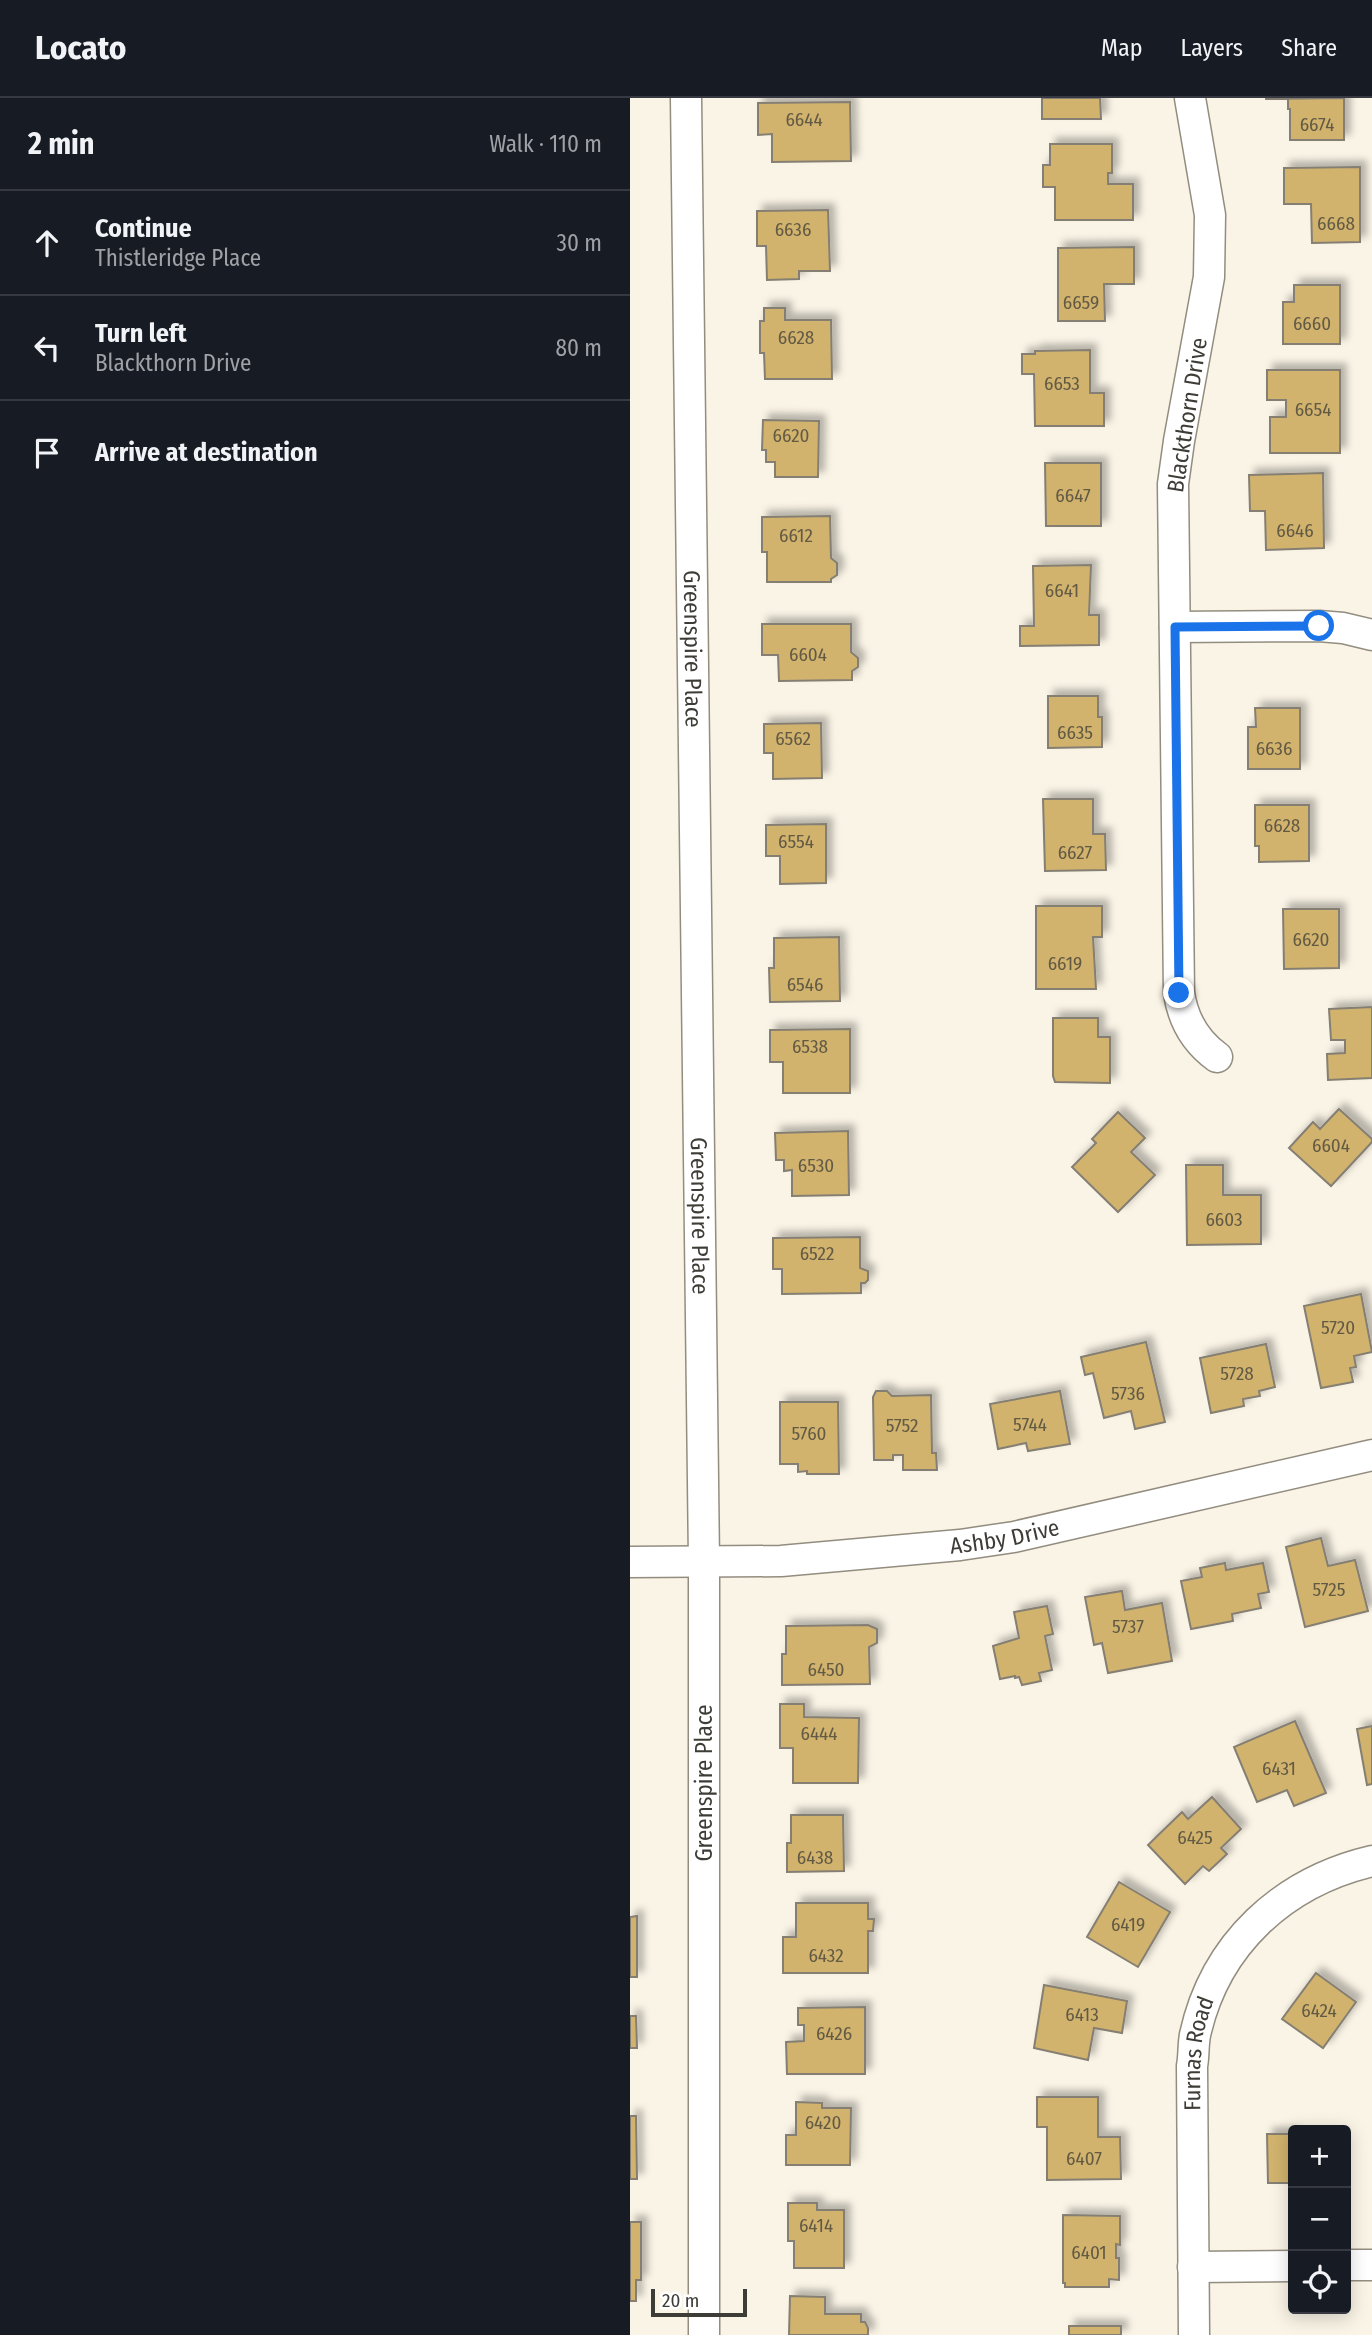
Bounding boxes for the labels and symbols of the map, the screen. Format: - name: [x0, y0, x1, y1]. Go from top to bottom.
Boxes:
- house number: 6644: [785, 108, 823, 131]
- house number: 6674: [1300, 113, 1334, 136]
- house number: 6668: [1317, 212, 1355, 235]
- house number: 6636: [775, 218, 811, 241]
- house number: 6659: [1063, 291, 1099, 314]
- house number: 6660: [1293, 312, 1331, 335]
- house number: 6628: [778, 326, 814, 349]
- street label: Blackthorn Drive: [1161, 336, 1213, 494]
- house number: 6653: [1044, 372, 1080, 395]
- house number: 6654: [1295, 398, 1331, 421]
- house number: 6620: [773, 424, 809, 447]
- house number: 6647: [1055, 484, 1091, 507]
- house number: 6646: [1276, 519, 1314, 542]
- house number: 6612: [779, 524, 813, 547]
- street label: Greenspire Place: [678, 570, 708, 728]
- house number: 6641: [1045, 579, 1079, 602]
- route start: [1303, 610, 1334, 641]
- house number: 6604: [789, 643, 827, 666]
- house number: 6635: [1057, 721, 1093, 744]
- house number: 6562: [775, 727, 811, 750]
- house number: 6636: [1256, 737, 1292, 760]
- house number: 6628: [1264, 814, 1300, 837]
- house number: 6554: [778, 830, 814, 853]
- house number: 6627: [1058, 841, 1093, 864]
- house number: 6620: [1293, 928, 1329, 951]
- house number: 6619: [1048, 952, 1082, 975]
- house number: 6546: [787, 973, 823, 996]
- route end: [1163, 977, 1194, 1008]
- house number: 6538: [792, 1035, 828, 1058]
- house number: 6604: [1312, 1134, 1350, 1157]
- street label: Greenspire Place: [685, 1137, 715, 1295]
- house number: 6530: [798, 1154, 834, 1177]
- house number: 6603: [1205, 1208, 1243, 1231]
- house number: 6522: [800, 1242, 834, 1265]
- house number: 5720: [1321, 1316, 1355, 1339]
- house number: 5728: [1220, 1362, 1254, 1385]
- house number: 5736: [1111, 1382, 1145, 1405]
- house number: 5744: [1013, 1413, 1047, 1436]
- house number: 5752: [886, 1414, 918, 1437]
- house number: 5760: [792, 1422, 826, 1445]
- street label: Ashby Drive: [949, 1513, 1062, 1560]
- house number: 5725: [1313, 1578, 1345, 1601]
- house number: 5737: [1112, 1615, 1144, 1638]
- house number: 6450: [807, 1658, 845, 1681]
- street label: Greenspire Place: [690, 1704, 718, 1862]
- house number: 6444: [800, 1722, 838, 1745]
- house number: 6431: [1262, 1757, 1296, 1780]
- house number: 6425: [1177, 1826, 1213, 1849]
- house number: 6438: [797, 1846, 833, 1869]
- house number: 6419: [1111, 1913, 1145, 1936]
- house number: 6432: [808, 1944, 844, 1967]
- street label: Furnas Road: [1178, 1992, 1220, 2111]
- house number: 6424: [1301, 1999, 1337, 2022]
- house number: 6413: [1065, 2003, 1099, 2026]
- house number: 6426: [816, 2022, 852, 2045]
- house number: 6420: [805, 2111, 841, 2134]
- house number: 6407: [1066, 2147, 1102, 2170]
- house number: 6414: [799, 2214, 833, 2237]
- house number: 6401: [1071, 2241, 1107, 2264]
- scale bar: [651, 2286, 747, 2318]

